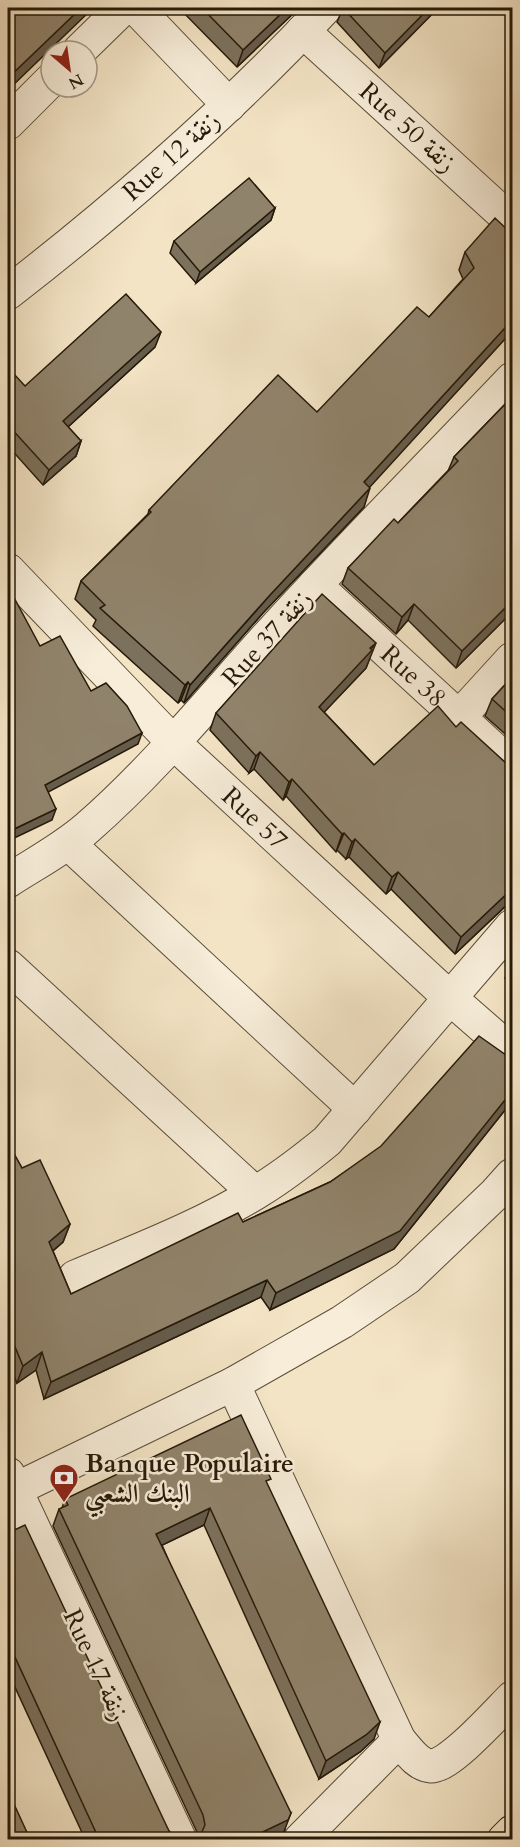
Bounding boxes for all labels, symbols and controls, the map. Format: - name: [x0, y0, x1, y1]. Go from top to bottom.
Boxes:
- north arrow: [39, 39, 99, 99]
- text: N: [64, 68, 87, 94]
- street label: Rue 50 زنقة: [352, 74, 464, 180]
- street label: Rue 12 زنقة: [115, 103, 227, 209]
- street label: Rue 37 زنقة: [214, 582, 320, 694]
- street label: Rue 38: [373, 636, 454, 715]
- street label: Rue 57: [215, 779, 295, 857]
- place label: Banque Populaire البنك الشعبي: [85, 1446, 294, 1518]
- bank icon: Banque Populaire البنك الشعبي: [48, 1462, 80, 1504]
- street label: Rue 17 زنقة: [55, 1603, 137, 1727]

